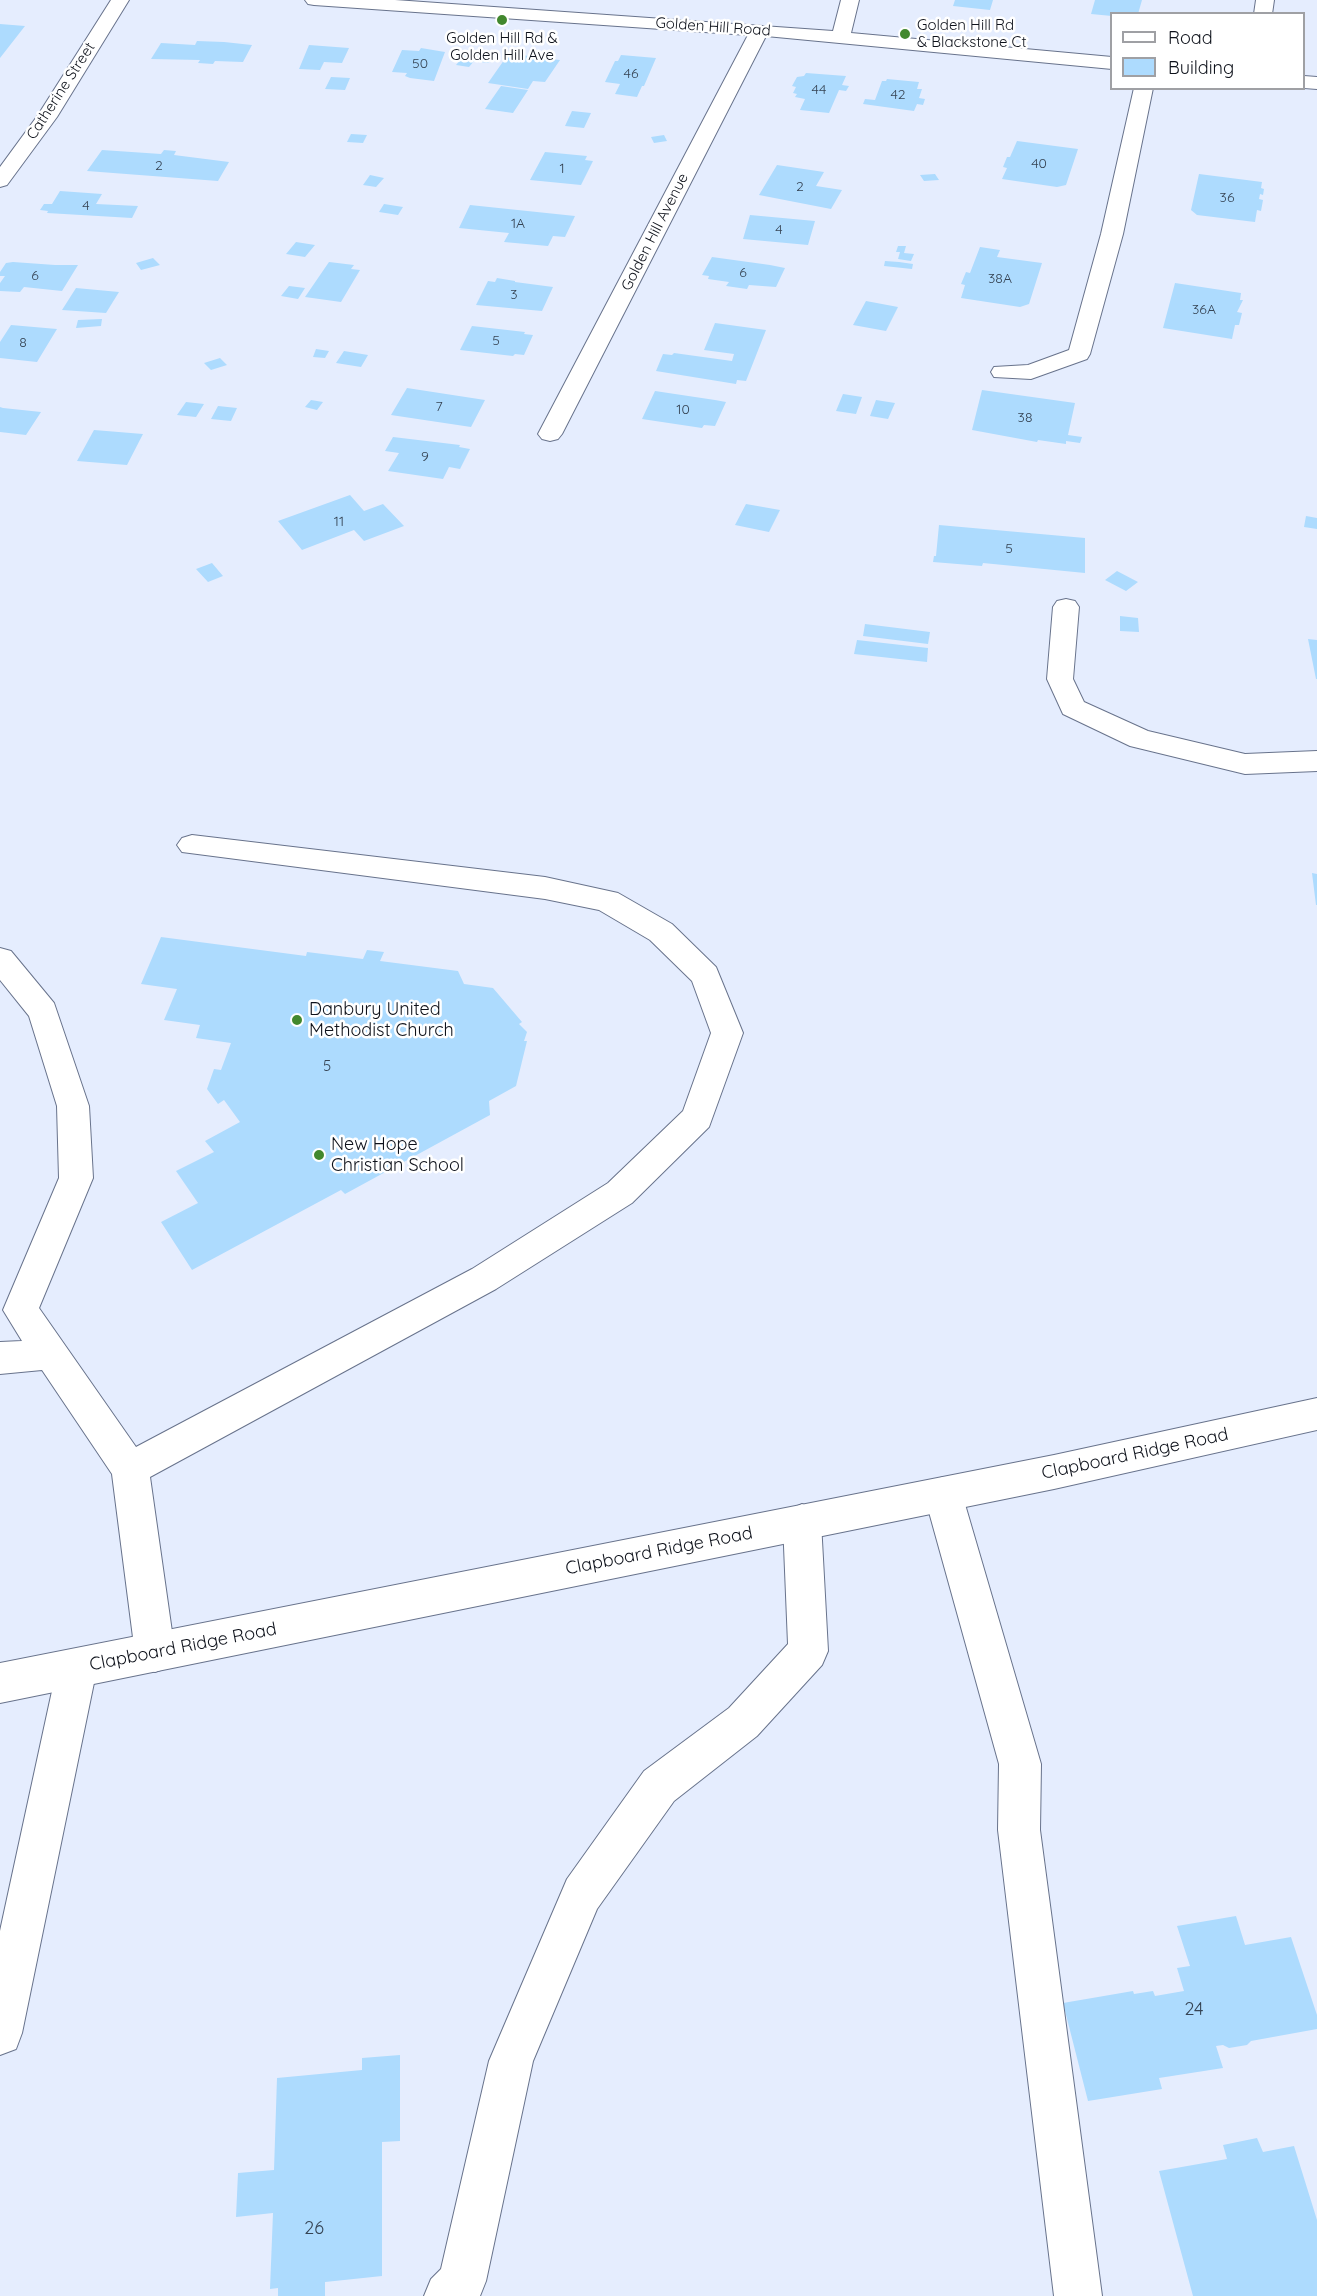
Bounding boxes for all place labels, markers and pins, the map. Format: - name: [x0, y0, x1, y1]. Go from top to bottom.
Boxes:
- marker: Golden Hill Rd & Golden Hill Ave: [495, 13, 509, 27]
- place label: Golden Hill Rd & Blackstone Ct: [917, 16, 1026, 51]
- marker: Golden Hill Rd & Blackstone Ct: [898, 27, 912, 41]
- place label: Golden Hill Rd & Golden Hill Ave: [446, 29, 558, 64]
- place label: Danbury United Methodist Church: [309, 999, 454, 1042]
- marker: Danbury United Methodist Church: [290, 1013, 304, 1027]
- place label: New Hope Christian School: [331, 1134, 464, 1176]
- marker: New Hope Christian School: [312, 1148, 326, 1162]

